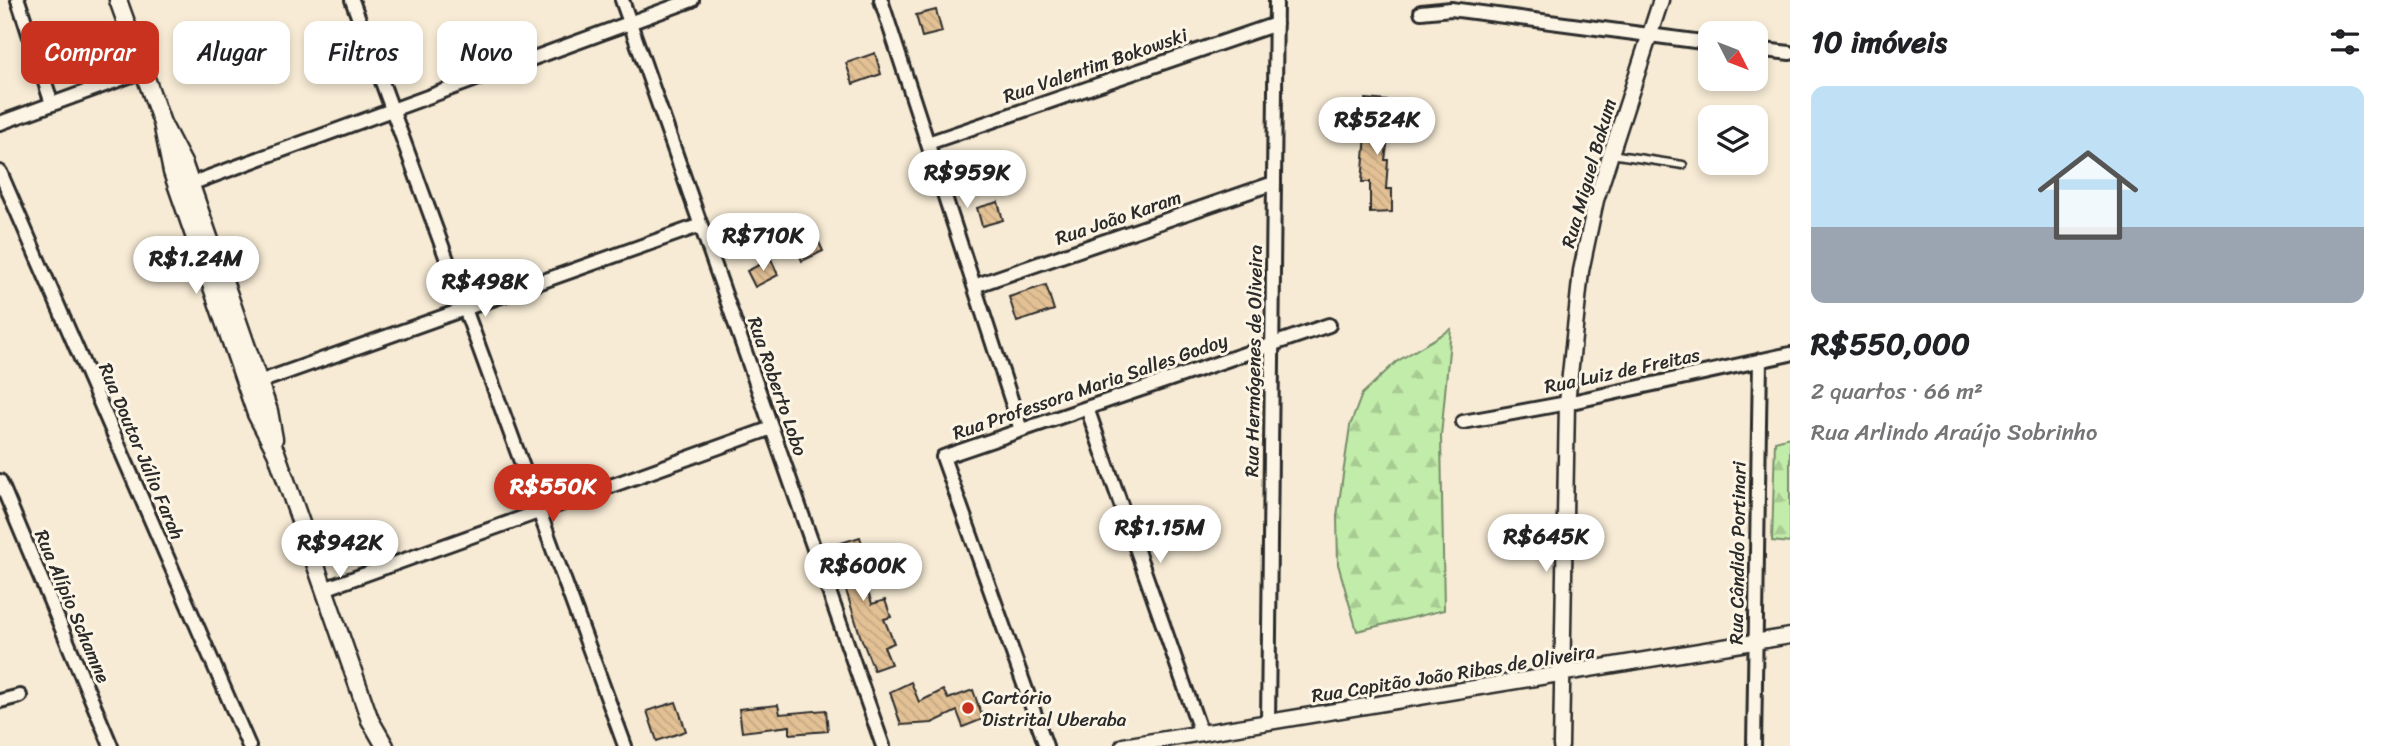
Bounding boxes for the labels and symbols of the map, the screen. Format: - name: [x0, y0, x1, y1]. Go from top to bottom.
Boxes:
- street label: Rua Valentim Bokowski: [998, 18, 1193, 113]
- north arrow: [1698, 21, 1768, 91]
- street label: Rua Miguel Bakum: [1551, 94, 1626, 252]
- pin: R$524K: [1320, 97, 1434, 157]
- pin: R$959K: [910, 150, 1024, 210]
- street label: Rua João Karam: [1051, 180, 1186, 254]
- pin: R$710K: [706, 214, 820, 273]
- pin: R$1.24M: [131, 236, 261, 296]
- street label: Rua Hermógenes de Oliveira: [1235, 244, 1272, 477]
- pin: R$498K: [428, 260, 542, 319]
- street label: Rua Roberto Lobo: [738, 312, 817, 461]
- street label: Rua Professora Maria Salles Godoy: [948, 324, 1232, 449]
- street label: Rua Luiz de Freitas: [1541, 338, 1703, 403]
- street label: Rua Doutor Júlio Farah: [89, 358, 194, 545]
- street label: Rua Cândido Portinari: [1719, 460, 1756, 645]
- pin: R$550K: [496, 464, 610, 524]
- pin: R$1.15M: [1095, 505, 1225, 565]
- pin: R$645K: [1489, 514, 1603, 574]
- pin: R$942K: [283, 520, 397, 580]
- street label: Rua Alípio Schamne: [25, 524, 120, 688]
- pin: R$600K: [806, 544, 920, 603]
- street label: Rua Capitão João Ribas de Oliveira: [1309, 635, 1598, 712]
- place label: Cartório Distrital Uberaba: [982, 681, 1127, 736]
- marker: Cartório Distrital Uberaba: [960, 700, 976, 716]

